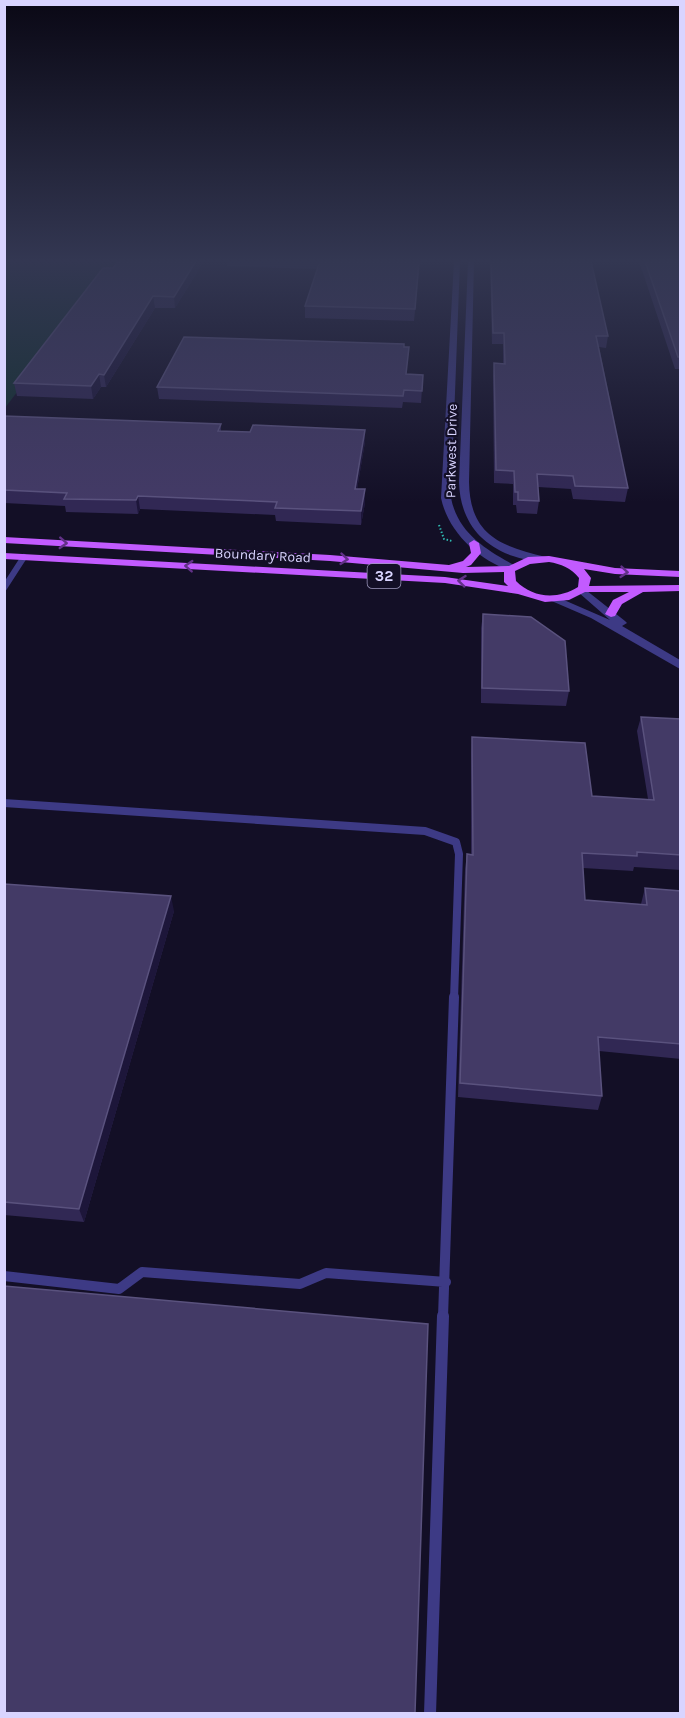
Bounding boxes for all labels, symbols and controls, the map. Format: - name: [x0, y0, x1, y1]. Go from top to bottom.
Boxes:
- street label: Parkwest Drive: [442, 404, 461, 498]
- one-way arrow: [58, 536, 67, 549]
- street label: Boundary Road: [214, 544, 312, 567]
- one-way arrow: [340, 552, 349, 565]
- one-way arrow: [185, 559, 194, 572]
- road number: 32: [368, 564, 400, 588]
- one-way arrow: [620, 565, 629, 578]
- one-way arrow: [457, 575, 466, 588]

